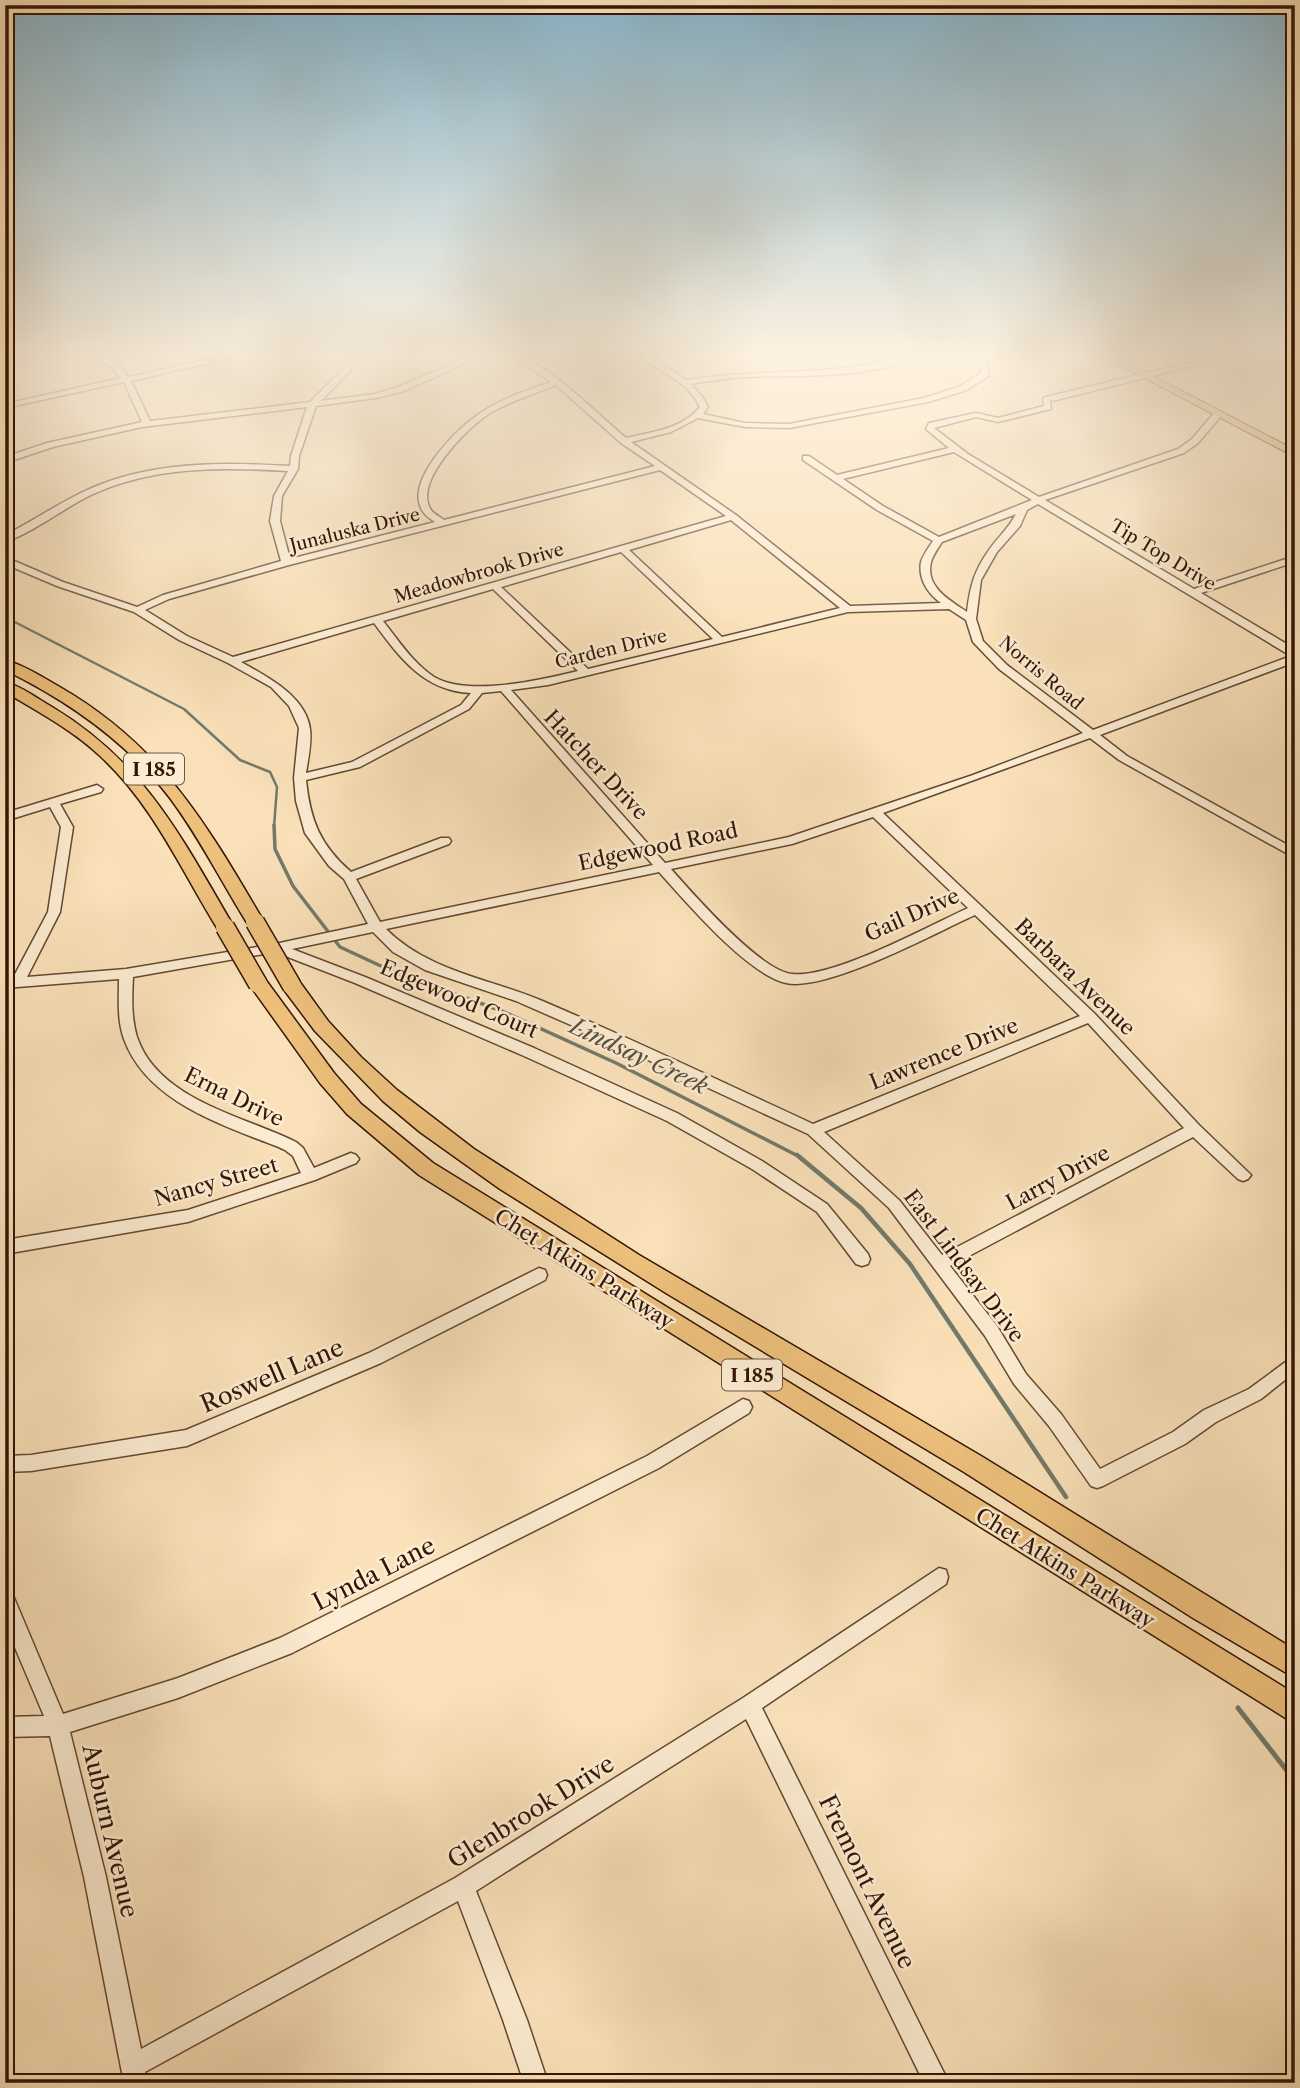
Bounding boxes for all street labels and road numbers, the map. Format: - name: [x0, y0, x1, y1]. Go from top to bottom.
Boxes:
- street label: Junaluska Drive: [285, 503, 422, 558]
- street label: Tip Top Drive: [1106, 515, 1220, 595]
- street label: Meadowbrook Drive: [392, 538, 566, 608]
- street label: Carden Drive: [553, 624, 669, 674]
- street label: Norris Road: [994, 631, 1088, 715]
- street label: Hatcher Drive: [539, 705, 654, 825]
- road number: I 185: [124, 754, 184, 784]
- street label: Edgewood Road: [576, 817, 740, 876]
- street label: Gail Drive: [861, 883, 963, 946]
- street label: Barbara Avenue: [1010, 913, 1141, 1040]
- street label: Edgewood Court: [377, 954, 542, 1043]
- street label: Lawrence Drive: [866, 1012, 1022, 1095]
- street label: Erna Drive: [180, 1062, 288, 1131]
- street label: Larry Drive: [1002, 1140, 1114, 1215]
- street label: Nancy Street: [151, 1152, 281, 1211]
- street label: East Lindsay Drive: [899, 1184, 1030, 1347]
- street label: Chet Atkins Parkway: [490, 1203, 679, 1334]
- street label: Roswell Lane: [196, 1332, 348, 1419]
- road number: I 185: [722, 1359, 782, 1390]
- street label: Chet Atkins Parkway: [971, 1502, 1160, 1633]
- street label: Lynda Lane: [308, 1530, 440, 1617]
- street label: Auburn Avenue: [76, 1740, 145, 1921]
- street label: Glenbrook Drive: [442, 1749, 619, 1874]
- street label: Fremont Avenue: [813, 1790, 922, 1974]

